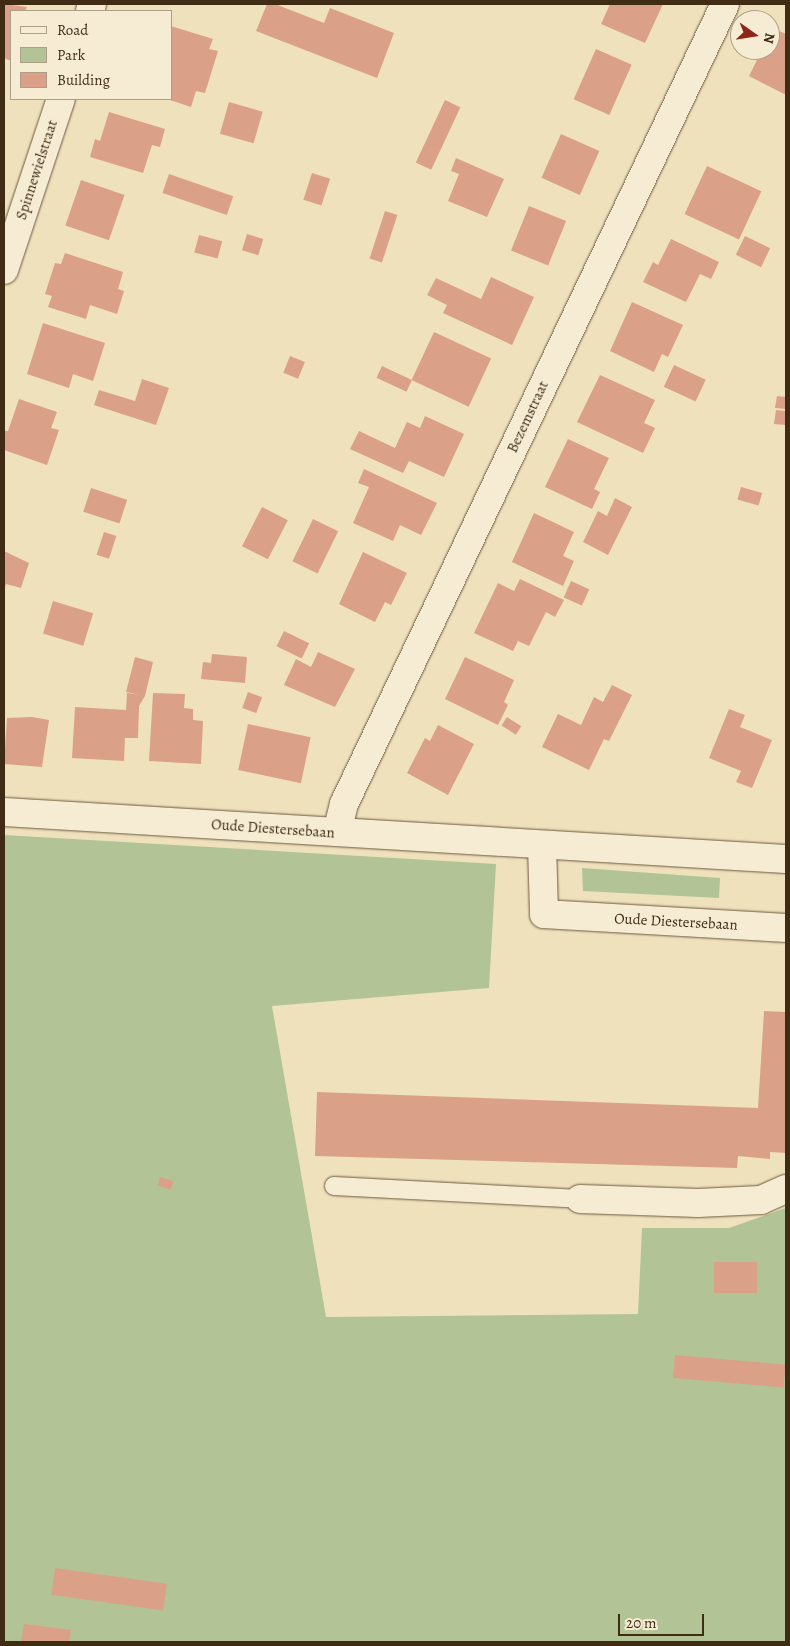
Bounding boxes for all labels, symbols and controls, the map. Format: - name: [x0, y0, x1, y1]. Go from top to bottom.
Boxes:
- legend: [10, 10, 172, 100]
- north arrow: [730, 10, 780, 60]
- text: Road: [57, 20, 88, 40]
- text: N: [759, 31, 780, 45]
- text: Park: [57, 45, 85, 65]
- text: Building: [57, 70, 110, 90]
- street label: Spinnewielstraat: [12, 118, 62, 222]
- street label: Bezemstraat: [504, 378, 552, 456]
- street label: Oude Diestersebaan: [211, 816, 335, 842]
- street label: Oude Diestersebaan: [614, 910, 738, 934]
- scale bar: [620, 1604, 706, 1636]
- text: 20 m: [626, 1613, 657, 1633]

